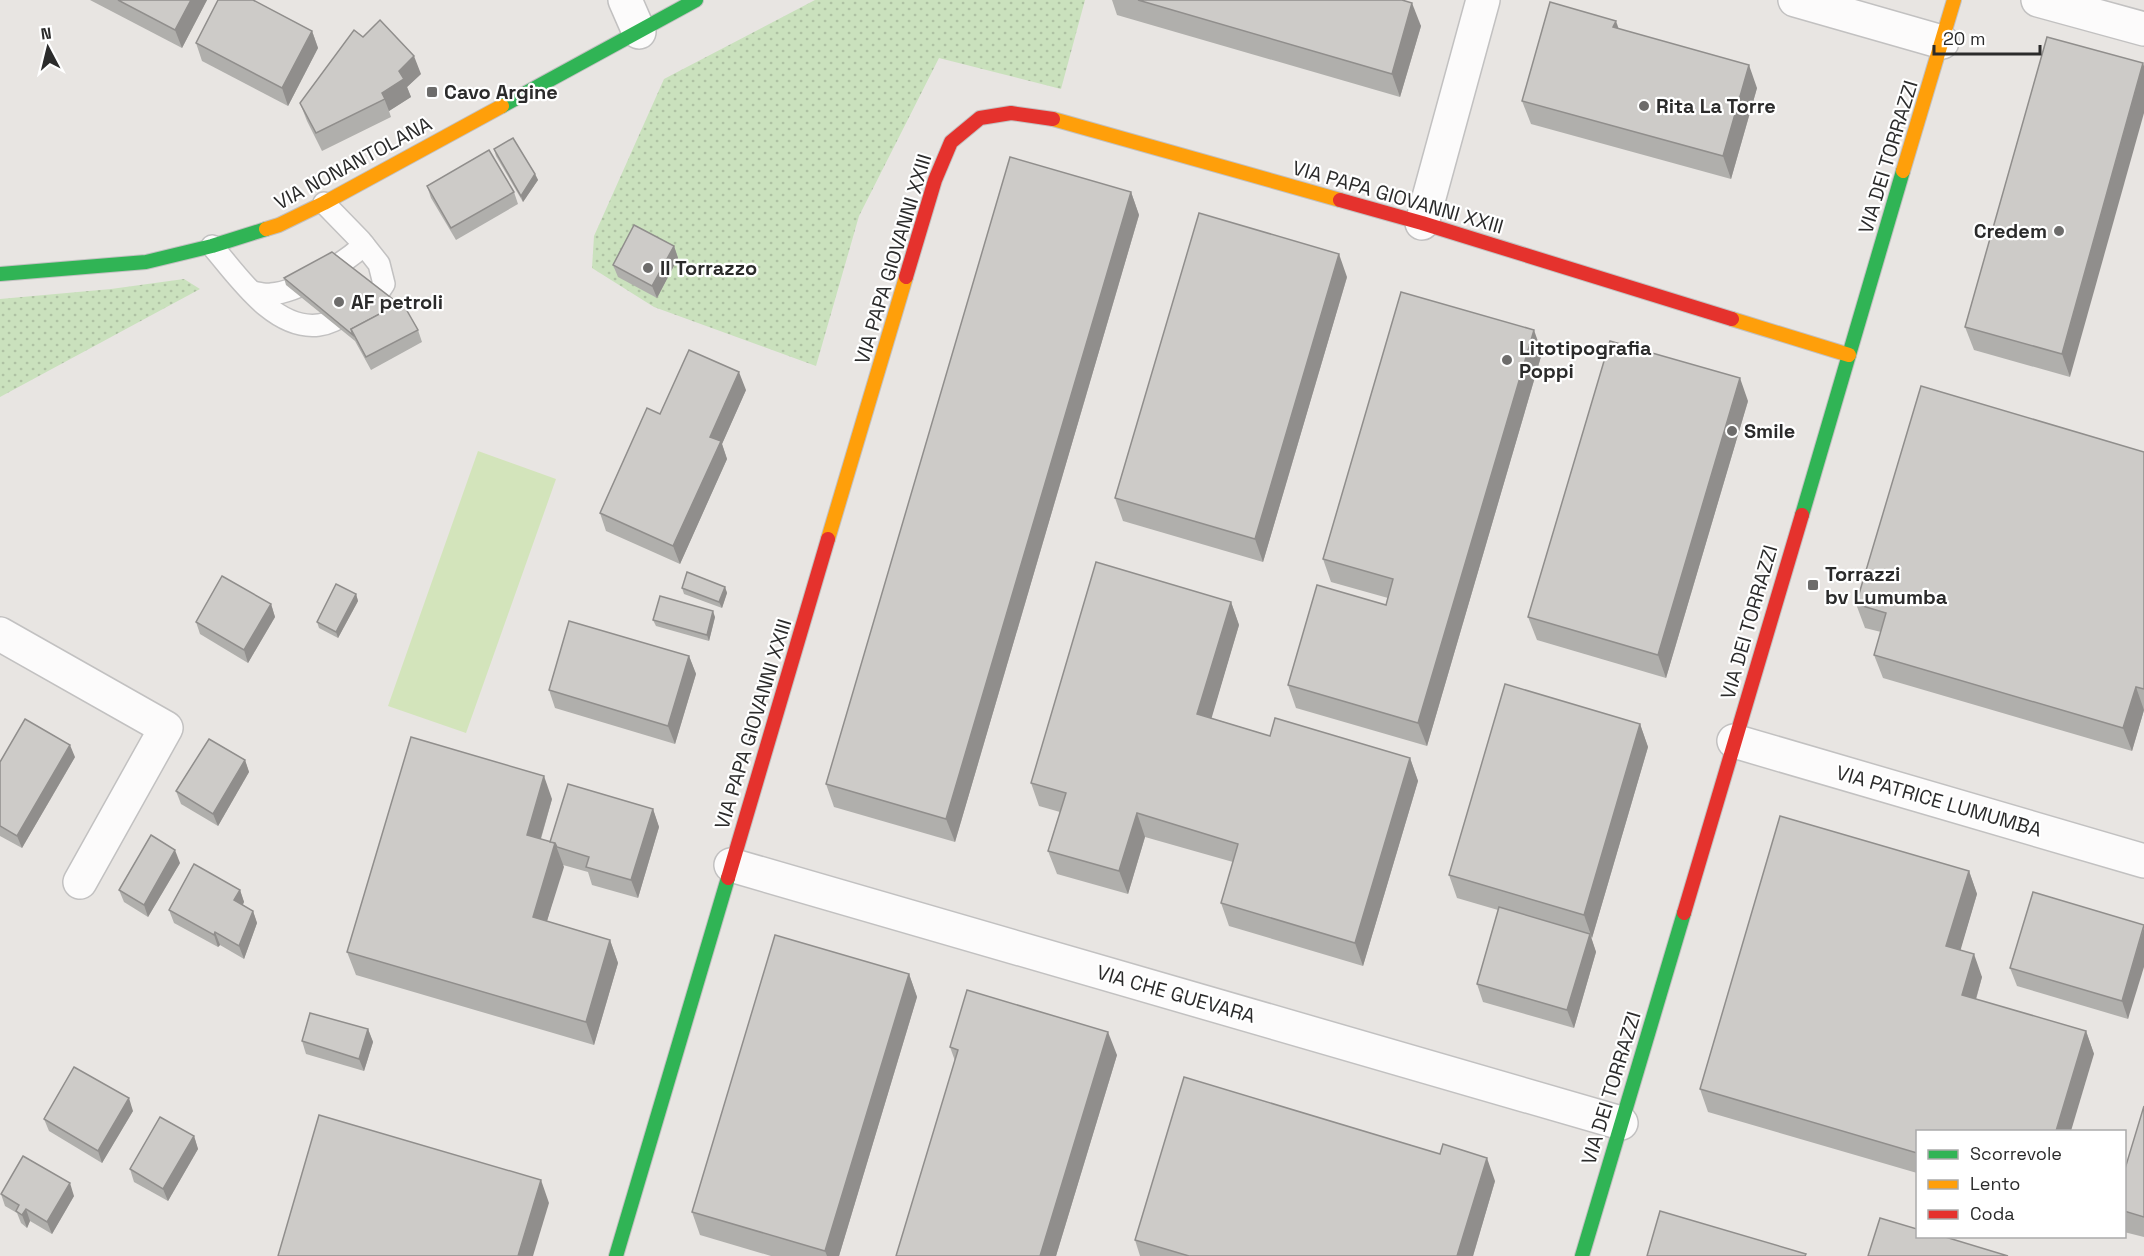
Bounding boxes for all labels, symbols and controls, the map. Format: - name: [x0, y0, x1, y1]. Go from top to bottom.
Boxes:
- north arrow: [18, 18, 78, 78]
- scale bar: [1934, 18, 2040, 56]
- text: N: [40, 23, 53, 45]
- text: 20 m: [1943, 27, 1986, 50]
- street label: VIA DEI TORRAZZI: [1852, 77, 1924, 237]
- place label: Cavo Argine: [444, 79, 558, 105]
- marker: Cavo Argine: [425, 85, 439, 99]
- place label: Rita La Torre: [1656, 93, 1776, 119]
- marker: Rita La Torre: [1637, 99, 1651, 113]
- street label: VIA NONANTOLANA: [270, 110, 436, 215]
- street label: VIA PAPA GIOVANNI XXIII: [849, 151, 937, 367]
- street label: VIA PAPA GIOVANNI XXIII: [1289, 154, 1507, 240]
- place label: Credem: [1974, 218, 2047, 244]
- marker: Credem: [2052, 224, 2066, 238]
- place label: Il Torrazzo: [660, 255, 757, 281]
- marker: Il Torrazzo: [641, 261, 655, 275]
- place label: AF petroli: [351, 289, 443, 315]
- marker: AF petroli: [332, 295, 346, 309]
- place label: Litotipografia Poppi: [1519, 335, 1652, 384]
- marker: Litotipografia Poppi: [1500, 353, 1514, 367]
- place label: Smile: [1744, 418, 1795, 444]
- marker: Smile: [1725, 424, 1739, 438]
- street label: VIA DEI TORRAZZI: [1715, 542, 1783, 702]
- place label: Torrazzi bv Lumumba: [1825, 561, 1948, 610]
- marker: Torrazzi bv Lumumba: [1806, 578, 1820, 592]
- street label: VIA PAPA GIOVANNI XXIII: [709, 616, 797, 832]
- street label: VIA PATRICE LUMUMBA: [1833, 759, 2045, 843]
- street label: VIA CHE GUEVARA: [1094, 959, 1259, 1029]
- street label: VIA DEI TORRAZZI: [1575, 1008, 1647, 1168]
- legend: [1916, 1130, 2126, 1238]
- text: Scorrevole: [1970, 1142, 2062, 1165]
- text: Lento: [1970, 1172, 2020, 1195]
- text: Coda: [1970, 1202, 2015, 1225]

